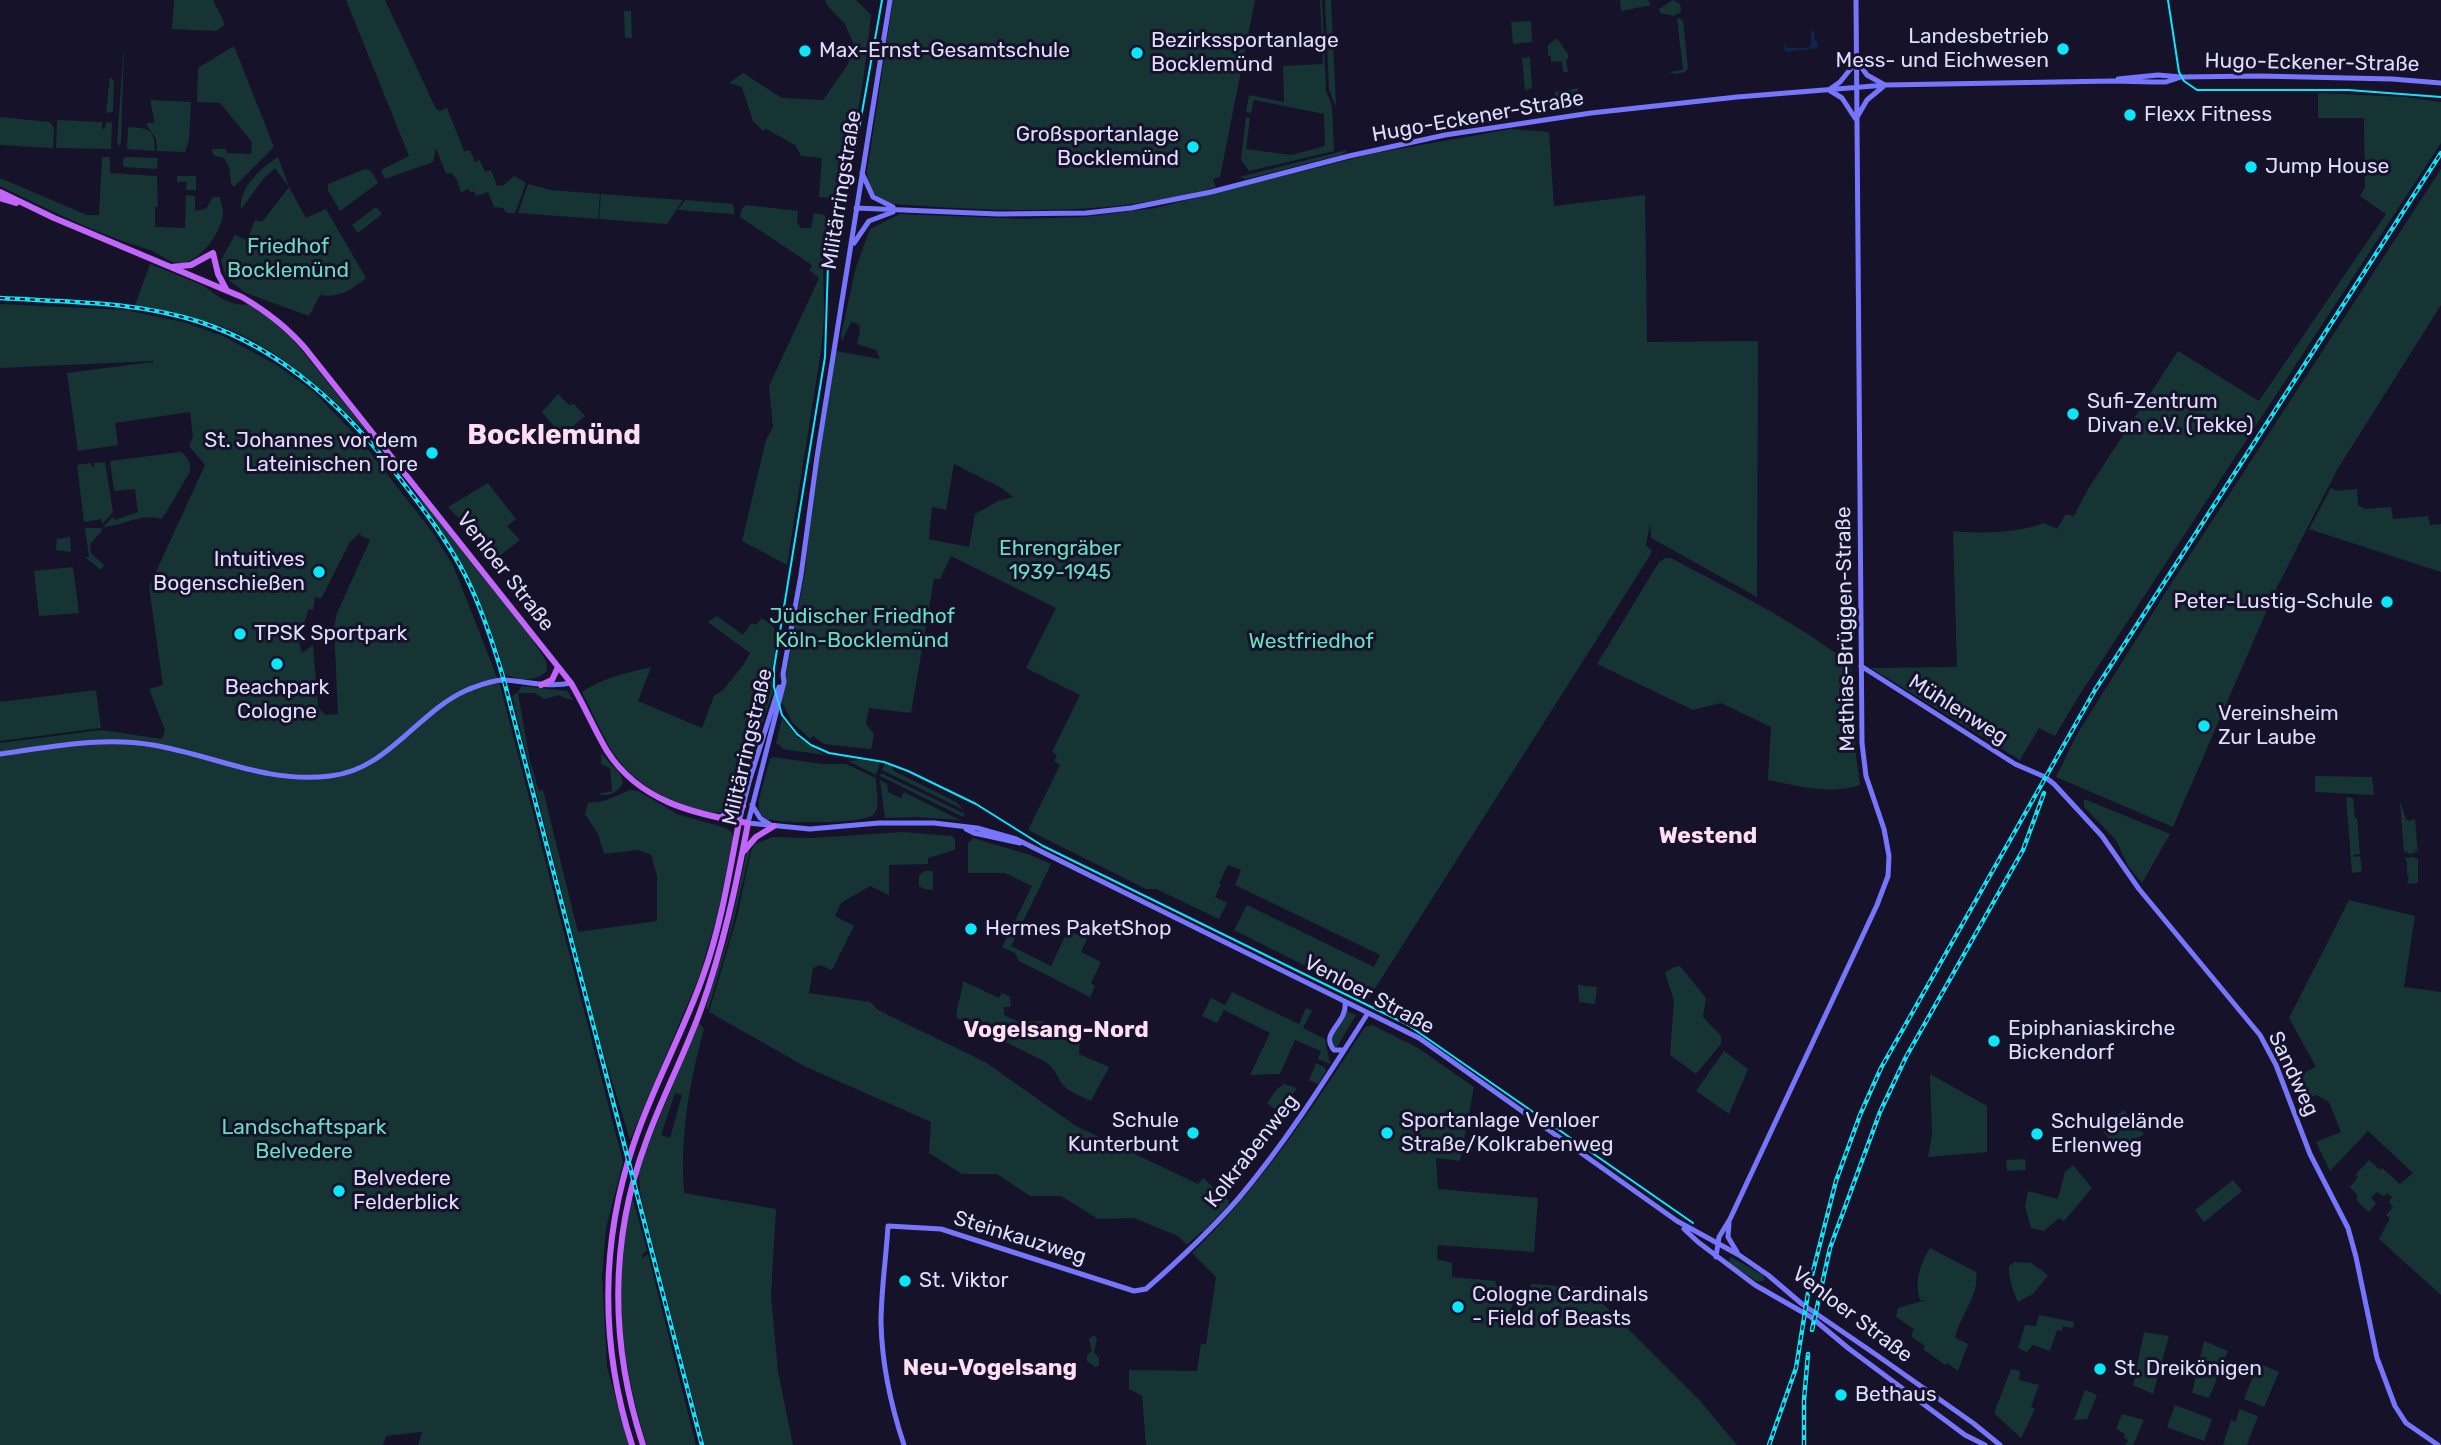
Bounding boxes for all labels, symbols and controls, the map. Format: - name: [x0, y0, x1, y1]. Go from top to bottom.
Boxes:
- place label: Landesbetrieb Mess- und Eichwesen: [1835, 24, 2049, 74]
- place label: Bezirkssportanlage Bocklemünd: [1151, 28, 1339, 78]
- place label: Max-Ernst-Gesamtschule: [819, 38, 1070, 64]
- marker: Landesbetrieb Mess- und Eichwesen: [2055, 41, 2071, 57]
- marker: Max-Ernst-Gesamtschule: [797, 43, 813, 59]
- marker: Bezirkssportanlage Bocklemünd: [1129, 45, 1145, 61]
- street label: Hugo-Eckener-Straße: [2204, 49, 2420, 77]
- street label: Hugo-Eckener-Straße: [1370, 86, 1586, 148]
- place label: Flexx Fitness: [2144, 102, 2272, 128]
- marker: Flexx Fitness: [2122, 107, 2138, 123]
- street label: Militärringstraße: [817, 109, 867, 271]
- place label: Großsportanlage Bocklemünd: [1016, 122, 1179, 172]
- marker: Großsportanlage Bocklemünd: [1185, 139, 1201, 155]
- place label: Jump House: [2265, 154, 2389, 180]
- marker: Jump House: [2243, 159, 2259, 175]
- park label: Friedhof Bocklemünd: [227, 234, 349, 284]
- place label: Sufi-Zentrum Divan e.V. (Tekke): [2087, 389, 2254, 439]
- marker: Sufi-Zentrum Divan e.V. (Tekke): [2065, 406, 2081, 422]
- district label: Bocklemünd: [467, 419, 641, 453]
- place label: St. Johannes vor dem Lateinischen Tore: [204, 428, 418, 478]
- marker: St. Johannes vor dem Lateinischen Tore: [424, 445, 440, 461]
- street label: Mathias-Brüggen-Straße: [1831, 506, 1861, 752]
- street label: Venloer Straße: [451, 508, 559, 636]
- park label: Ehrengräber 1939-1945: [999, 536, 1121, 586]
- place label: Intuitives Bogenschießen: [153, 547, 305, 597]
- marker: Intuitives Bogenschießen: [311, 564, 327, 580]
- place label: Peter-Lustig-Schule: [2173, 589, 2373, 615]
- marker: Peter-Lustig-Schule: [2379, 594, 2395, 610]
- park label: Jüdischer Friedhof Köln-Bocklemünd: [769, 604, 955, 654]
- place label: TPSK Sportpark: [254, 621, 407, 647]
- marker: TPSK Sportpark: [232, 626, 248, 642]
- park label: Westfriedhof: [1248, 629, 1374, 655]
- marker: Beachpark Cologne: [269, 656, 285, 672]
- street label: Militärringstraße: [718, 666, 778, 828]
- street label: Mühlenweg: [1904, 670, 2012, 750]
- place label: Beachpark Cologne: [225, 675, 329, 725]
- place label: Vereinsheim Zur Laube: [2218, 701, 2339, 751]
- marker: Vereinsheim Zur Laube: [2196, 718, 2212, 734]
- district label: Westend: [1659, 822, 1757, 850]
- place label: Hermes PaketShop: [985, 916, 1172, 942]
- marker: Hermes PaketShop: [963, 921, 979, 937]
- street label: Venloer Straße: [1300, 950, 1438, 1040]
- district label: Vogelsang-Nord: [963, 1016, 1149, 1044]
- place label: Epiphaniaskirche Bickendorf: [2008, 1016, 2175, 1066]
- street label: Sandweg: [2262, 1028, 2324, 1120]
- marker: Epiphaniaskirche Bickendorf: [1986, 1033, 2002, 1049]
- street label: Kolkrabenweg: [1200, 1089, 1304, 1213]
- place label: Schule Kunterbunt: [1068, 1108, 1179, 1158]
- place label: Sportanlage Venloer Straße/Kolkrabenweg: [1401, 1108, 1614, 1158]
- place label: Schulgelände Erlenweg: [2051, 1109, 2184, 1159]
- park label: Landschaftspark Belvedere: [221, 1115, 387, 1165]
- marker: Schule Kunterbunt: [1185, 1125, 1201, 1141]
- marker: Sportanlage Venloer Straße/Kolkrabenweg: [1379, 1125, 1395, 1141]
- marker: Schulgelände Erlenweg: [2029, 1126, 2045, 1142]
- place label: Belvedere Felderblick: [353, 1166, 459, 1216]
- marker: Belvedere Felderblick: [331, 1183, 347, 1199]
- street label: Steinkauzweg: [951, 1206, 1089, 1270]
- street label: Venloer Straße: [1787, 1262, 1917, 1368]
- place label: St. Viktor: [919, 1268, 1009, 1294]
- marker: St. Viktor: [897, 1273, 913, 1289]
- place label: Cologne Cardinals - Field of Beasts: [1472, 1282, 1648, 1332]
- marker: Cologne Cardinals - Field of Beasts: [1450, 1299, 1466, 1315]
- district label: Neu-Vogelsang: [903, 1354, 1077, 1382]
- place label: St. Dreikönigen: [2114, 1356, 2262, 1382]
- marker: St. Dreikönigen: [2092, 1361, 2108, 1377]
- place label: Bethaus: [1855, 1382, 1937, 1408]
- marker: Bethaus: [1833, 1387, 1849, 1403]

